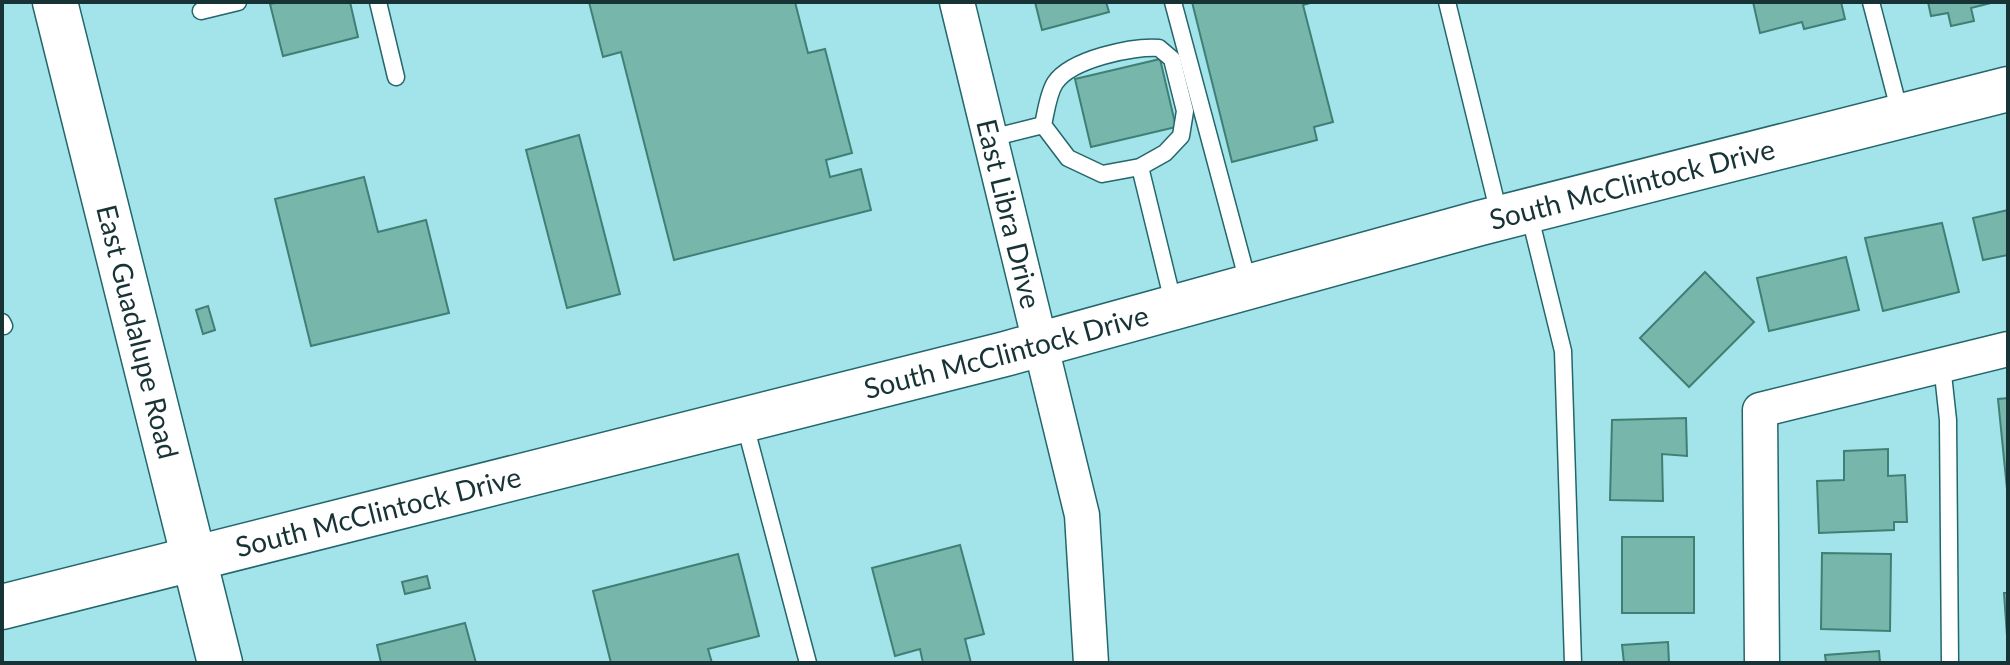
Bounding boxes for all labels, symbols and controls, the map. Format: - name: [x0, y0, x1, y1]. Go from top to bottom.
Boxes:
- street label: East Libra Drive: [970, 115, 1049, 312]
- street label: South McClintock Drive: [1486, 131, 1778, 236]
- street label: East Guadalupe Road: [90, 201, 186, 462]
- street label: South McClintock Drive: [860, 297, 1152, 405]
- street label: South McClintock Drive: [232, 459, 524, 563]

